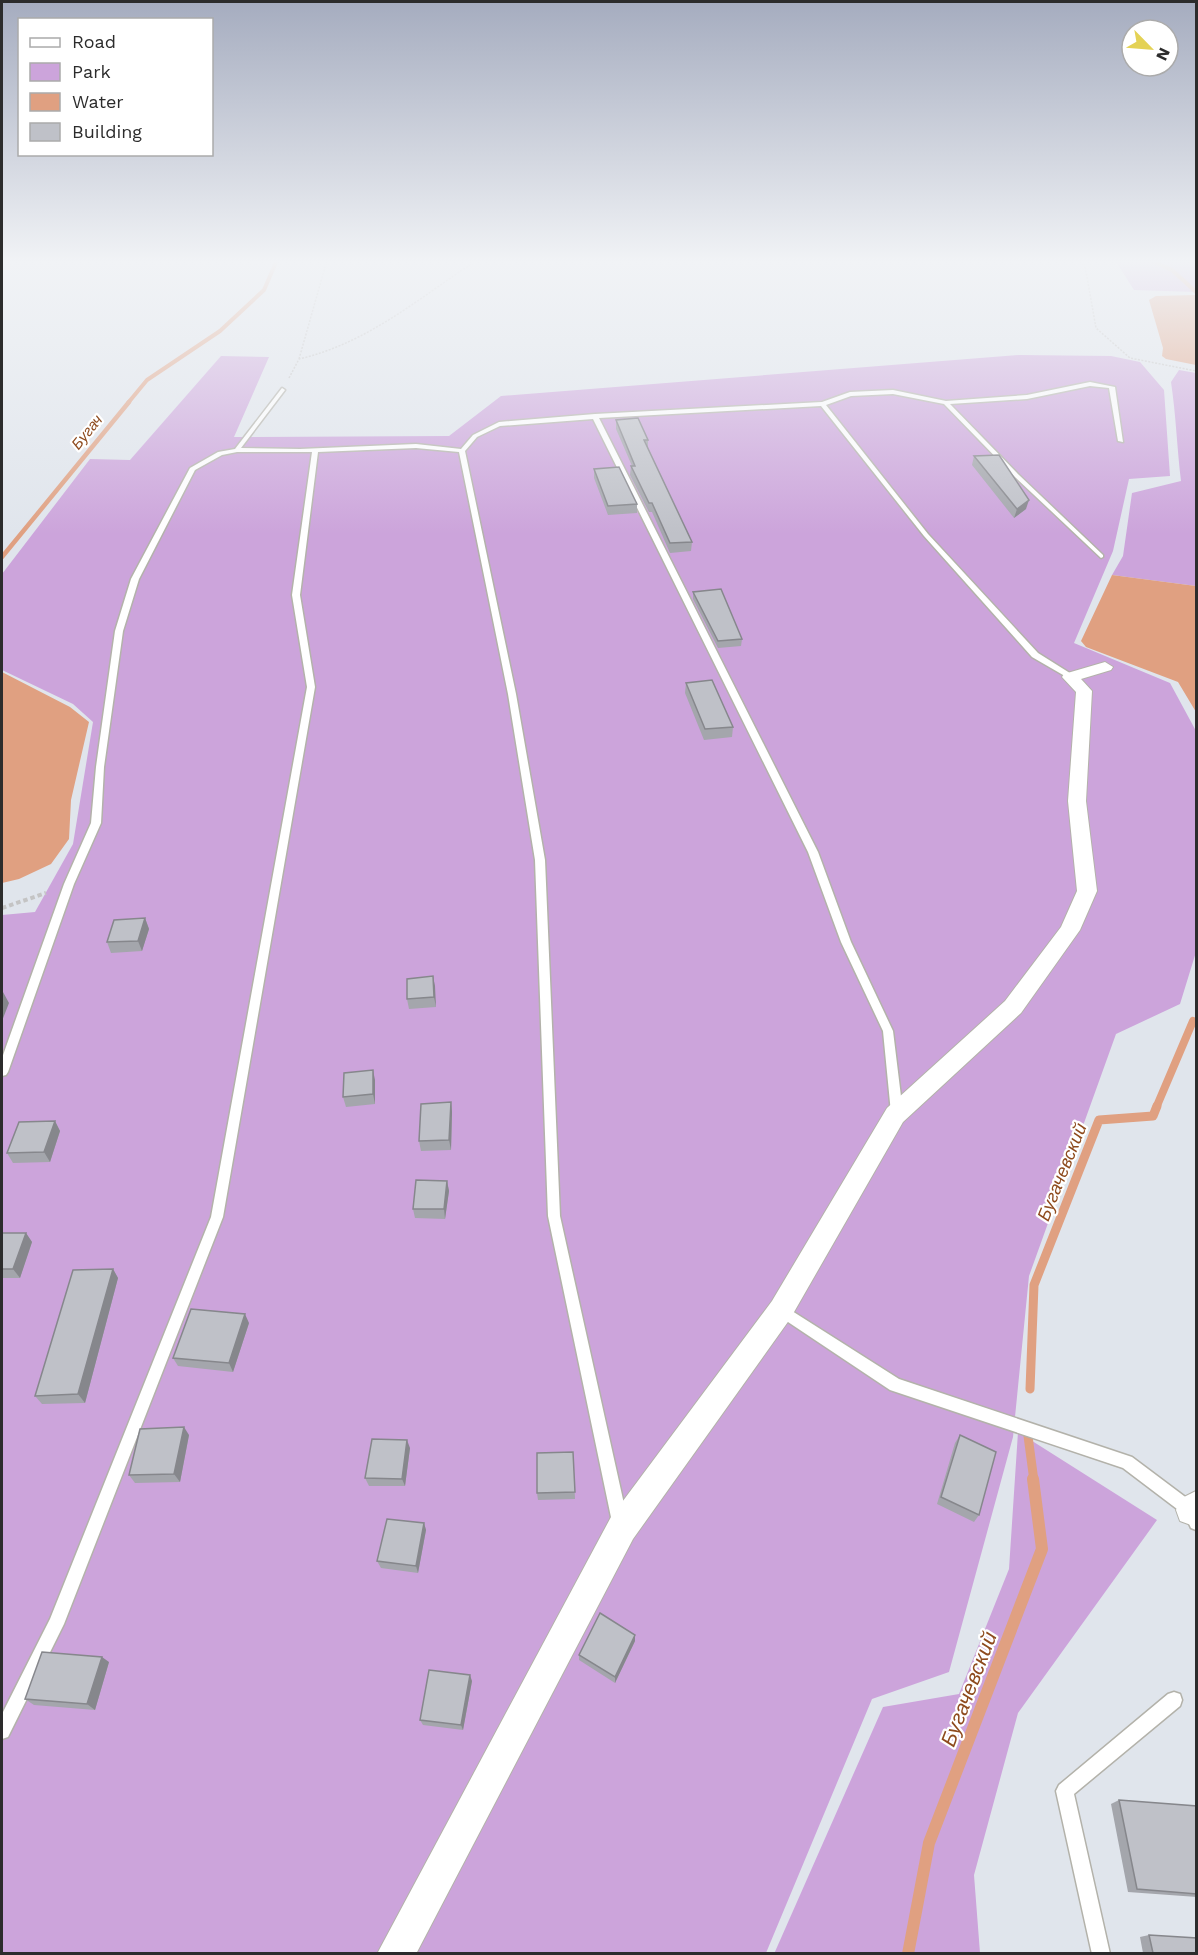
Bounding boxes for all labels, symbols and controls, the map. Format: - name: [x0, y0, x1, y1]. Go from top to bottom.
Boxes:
- legend: [18, 18, 213, 156]
- north arrow: [1120, 18, 1180, 78]
- text: Road: [72, 31, 116, 52]
- text: N: [1152, 45, 1174, 64]
- text: Park: [72, 61, 111, 82]
- text: Water: [72, 91, 124, 112]
- text: Building: [72, 121, 142, 142]
- water label: Бугач: [68, 411, 106, 453]
- water label: Бугачевский: [1032, 1120, 1091, 1224]
- water label: Бугачевский: [935, 1628, 1002, 1750]

